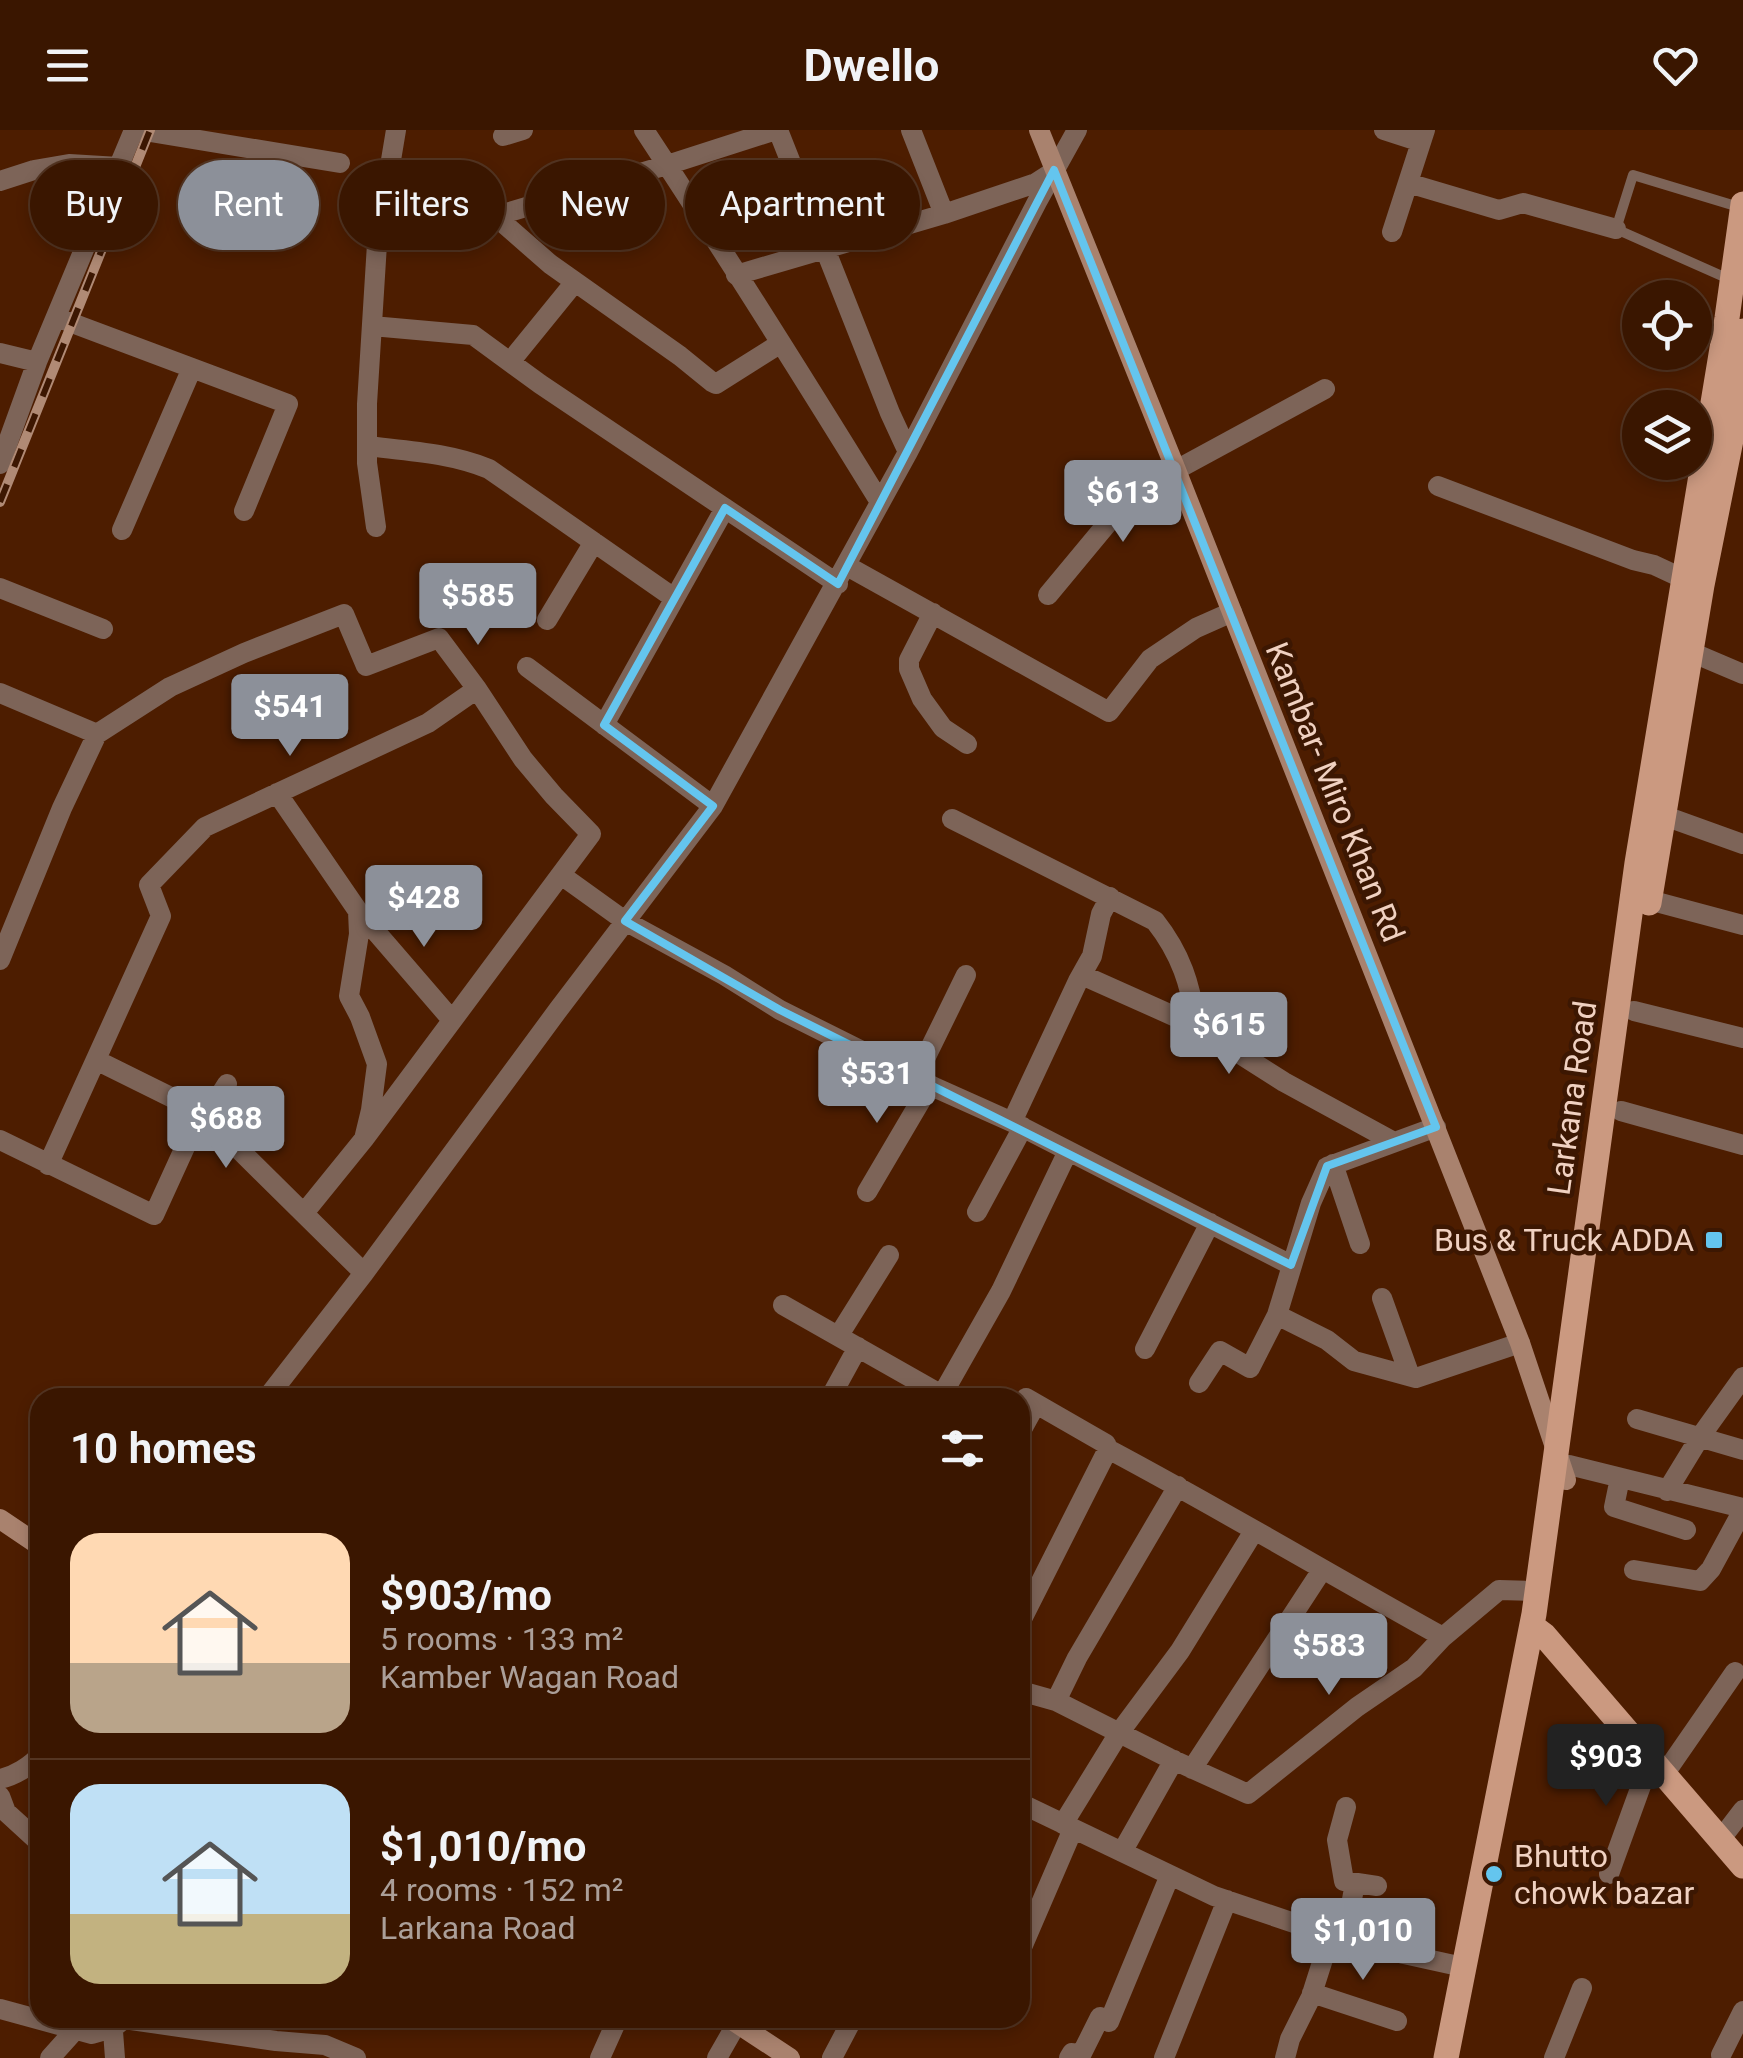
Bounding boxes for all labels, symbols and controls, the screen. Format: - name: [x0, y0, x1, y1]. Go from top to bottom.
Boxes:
- icon: menu: [40, 38, 95, 93]
- icon: heart: [1648, 38, 1703, 93]
- text: Dwello: [804, 39, 939, 92]
- chip: Buy: [30, 160, 158, 250]
- chip: Rent: [178, 160, 319, 250]
- chip: Filters: [339, 160, 505, 250]
- chip: New: [525, 160, 665, 250]
- chip: Apartment: [685, 160, 920, 250]
- map controls: [1622, 280, 1712, 480]
- button: locate: [1622, 280, 1712, 370]
- button: layers: [1622, 390, 1712, 480]
- pin: $613: [1064, 460, 1182, 545]
- text: $613: [1086, 473, 1160, 511]
- pin: $585: [419, 563, 537, 648]
- text: $585: [441, 576, 515, 614]
- street label: Kambar- Miro Khan Rd: [1258, 637, 1412, 947]
- pin: $541: [231, 674, 349, 759]
- text: $541: [253, 687, 327, 725]
- pin: $428: [365, 865, 483, 950]
- text: $428: [387, 878, 461, 916]
- pin: $615: [1170, 992, 1288, 1077]
- street label: Larkana Road: [1540, 999, 1604, 1197]
- text: $615: [1192, 1005, 1266, 1043]
- pin: $531: [818, 1041, 936, 1126]
- text: $531: [840, 1054, 914, 1092]
- pin: $688: [167, 1086, 285, 1171]
- text: $688: [189, 1099, 263, 1137]
- place label: Bus & Truck ADDA: [1434, 1221, 1694, 1259]
- marker: Bus & Truck ADDA: [1703, 1229, 1725, 1251]
- icon: filters: [935, 1421, 990, 1476]
- text: 10 homes: [70, 1424, 257, 1473]
- text: $903/mo: [380, 1571, 552, 1620]
- icon: home: [150, 1573, 270, 1693]
- pin: $583: [1270, 1613, 1388, 1698]
- text: 5 rooms · 133 m²: [380, 1620, 623, 1658]
- text: $583: [1292, 1626, 1366, 1664]
- text: Kamber Wagan Road: [380, 1658, 679, 1696]
- pin: $903: [1547, 1724, 1665, 1809]
- text: $903: [1569, 1737, 1643, 1775]
- text: $1,010/mo: [380, 1822, 587, 1871]
- icon: home: [150, 1824, 270, 1944]
- place label: Bhutto chowk bazar: [1514, 1837, 1694, 1912]
- marker: Bhutto chowk bazar: [1483, 1863, 1505, 1885]
- text: 4 rooms · 152 m²: [380, 1871, 623, 1909]
- pin: $1,010: [1282, 1898, 1444, 1983]
- text: Larkana Road: [380, 1909, 576, 1947]
- text: $1,010: [1313, 1911, 1413, 1949]

